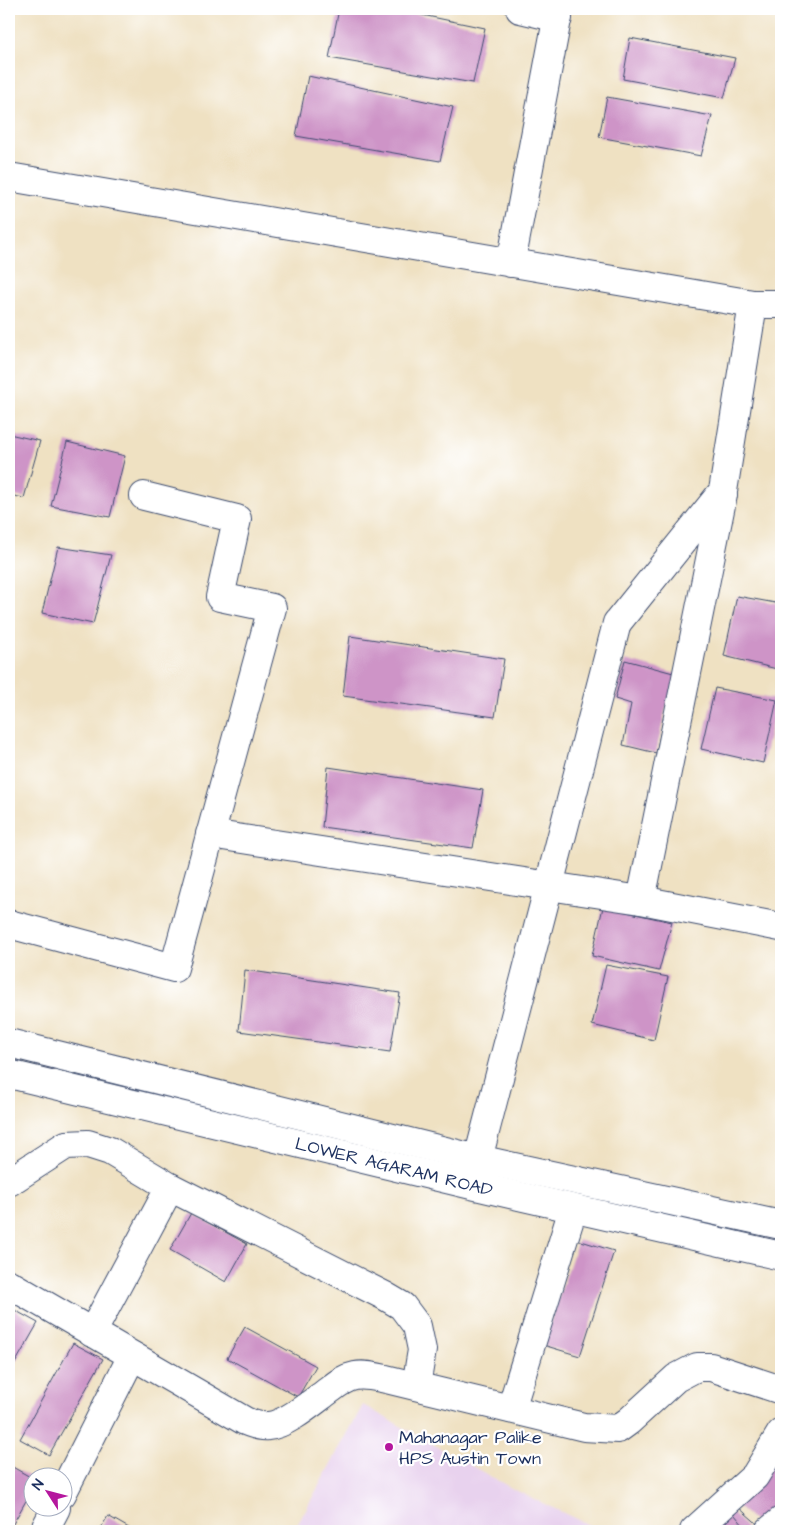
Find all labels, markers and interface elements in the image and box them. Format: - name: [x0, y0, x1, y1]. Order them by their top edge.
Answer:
- street label: LOWER AGARAM ROAD: [293, 1131, 495, 1203]
- place label: Mahanagar Palike HPS Austin Town: [399, 1425, 542, 1471]
- marker: Mahanagar Palike HPS Austin Town: [383, 1441, 395, 1453]
- north arrow: [22, 1468, 72, 1518]
- text: N: [28, 1475, 49, 1494]

